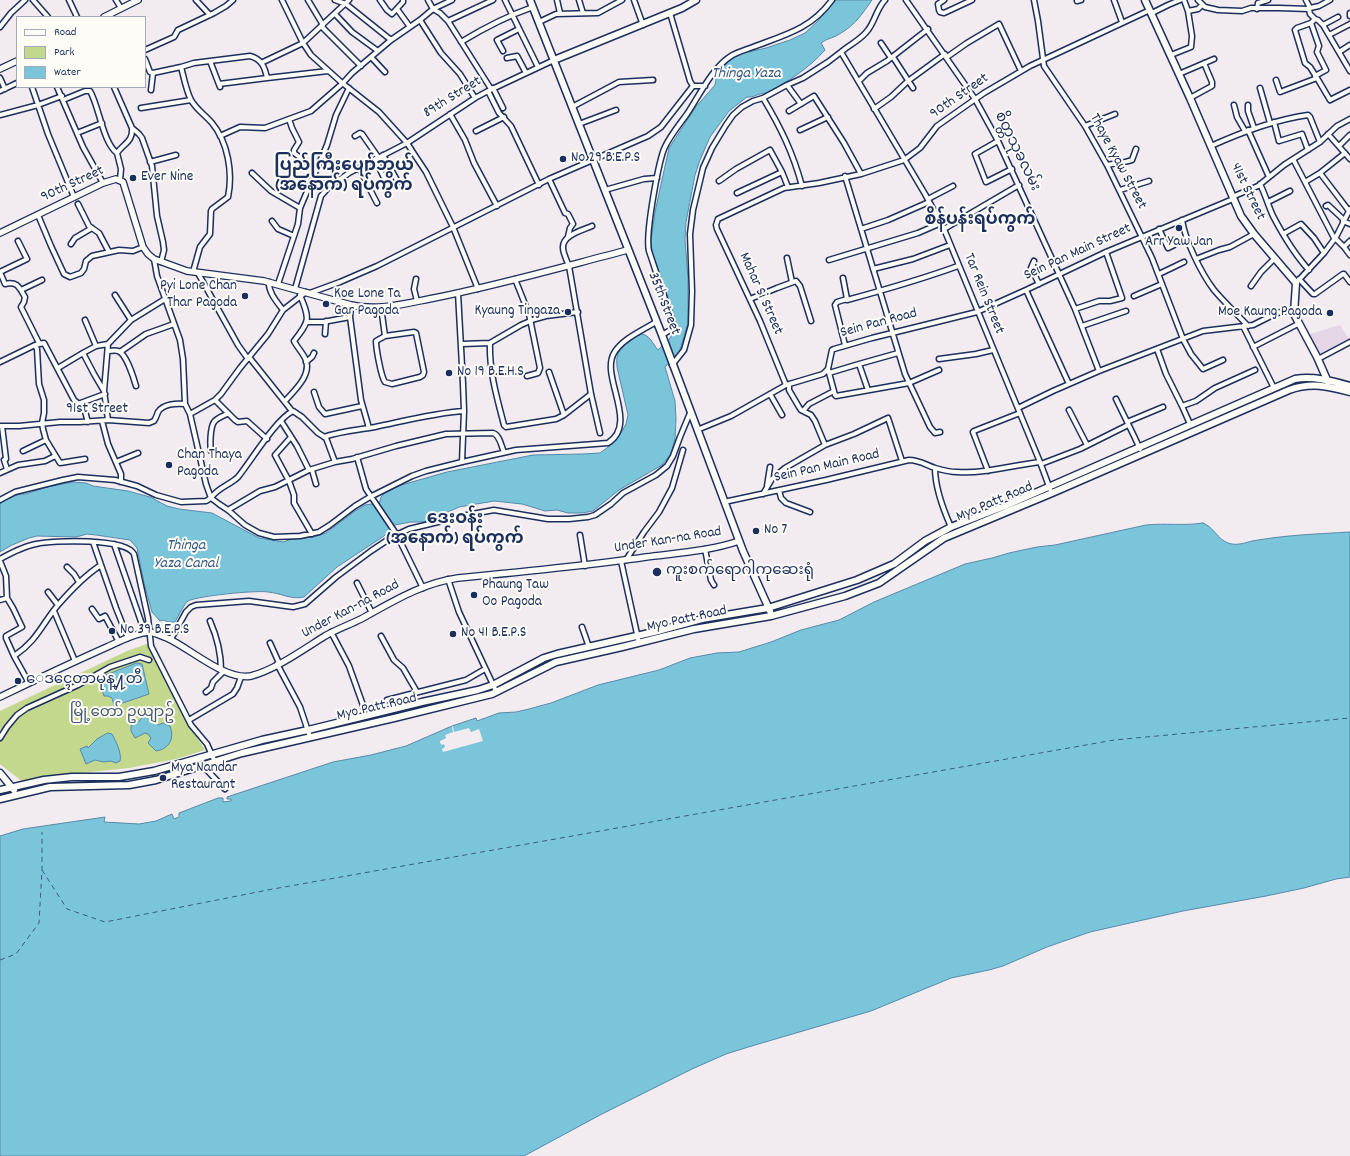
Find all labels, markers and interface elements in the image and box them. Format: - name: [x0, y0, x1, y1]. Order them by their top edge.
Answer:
- legend: [16, 16, 146, 88]
- text: Road: [54, 24, 76, 41]
- text: Park: [54, 44, 74, 61]
- text: Water: [54, 64, 81, 81]
- water label: Thinga Yaza: [711, 65, 781, 85]
- street label: 90th Street: [927, 70, 993, 124]
- street label: 89th Street: [421, 73, 485, 123]
- street label: စိတ္တသုခလမ်း: [989, 109, 1043, 195]
- street label: Thaye Kyaw Street: [1084, 111, 1150, 213]
- place label: No 29 B.E.P.S: [571, 150, 640, 168]
- marker: No 29 B.E.P.S: [558, 154, 568, 164]
- district label: ပြည်ကြီးပျော်ဘွယ် (အနောက်) ရပ်ကွက်: [274, 158, 414, 198]
- street label: 41st Street: [1225, 161, 1269, 223]
- street label: 90th Street: [39, 163, 107, 207]
- place label: Ever Nine: [141, 169, 193, 187]
- marker: Ever Nine: [128, 173, 138, 183]
- district label: စိန်ပန်းရပ်ကွက်: [925, 212, 1035, 232]
- street label: Sein Pan Main Street: [1022, 220, 1134, 286]
- marker: Arr Yaw Jan: [1174, 223, 1184, 233]
- place label: Arr Yaw Jan: [1145, 234, 1213, 252]
- street label: Mahar Si Street: [734, 250, 786, 338]
- street label: Tar Rein Street: [959, 251, 1007, 337]
- street label: 35th Street: [643, 270, 683, 338]
- place label: Pyi Lone Chan Thar Pagoda: [160, 278, 237, 313]
- place label: Koe Lone Ta Gar Pagoda: [334, 286, 400, 321]
- marker: Pyi Lone Chan Thar Pagoda: [240, 291, 250, 301]
- marker: Koe Lone Ta Gar Pagoda: [321, 299, 331, 309]
- place label: Kyaung Tingaza: [475, 303, 560, 321]
- place label: Moe Kaung Pagoda: [1218, 304, 1322, 322]
- street label: Sein Pan Road: [839, 305, 919, 343]
- marker: Kyaung Tingaza: [563, 307, 573, 317]
- marker: Moe Kaung Pagoda: [1325, 308, 1335, 318]
- place label: No 19 B.E.H.S: [457, 364, 524, 382]
- marker: No 19 B.E.H.S: [444, 368, 454, 378]
- street label: 91st Street: [66, 401, 128, 419]
- street label: Sein Pan Main Road: [773, 446, 881, 488]
- place label: Chan Thaya Pagoda: [177, 447, 242, 482]
- marker: Chan Thaya Pagoda: [164, 460, 174, 470]
- street label: Myo Patt Road: [954, 479, 1036, 527]
- district label: ဒေးဝန်း (အနောက်) ရပ်ကွက်: [386, 511, 524, 551]
- place label: No 7: [764, 522, 787, 540]
- street label: Under Kan-na Road: [613, 524, 723, 558]
- marker: No 7: [751, 526, 761, 536]
- water label: Thinga Yaza Canal: [154, 537, 218, 575]
- place label: ကူးစက်ရောဂါကုဆေးရုံ: [666, 563, 814, 581]
- marker: ကူးစက်ရောဂါကုဆေးရုံ: [651, 566, 663, 578]
- street label: Under Kan-na Road: [299, 577, 403, 643]
- place label: Phaung Taw Oo Pagoda: [482, 577, 549, 612]
- marker: Phaung Taw Oo Pagoda: [469, 590, 479, 600]
- street label: Myo Patt Road: [645, 603, 729, 637]
- place label: No 39 B.E.P.S: [120, 622, 189, 640]
- place label: No 41 B.E.P.S: [461, 625, 526, 643]
- marker: No 39 B.E.P.S: [107, 626, 117, 636]
- marker: No 41 B.E.P.S: [448, 629, 458, 639]
- place label: ေဒၚေတာမုန္႔တီ: [26, 672, 143, 690]
- marker: ေဒၚေတာမုန္႔တီ: [13, 676, 23, 686]
- street label: Myo Patt Road: [335, 690, 419, 726]
- park label: မြို့တော် ဥယျာဥ်: [70, 705, 174, 723]
- place label: Mya Nandar Restaurant: [171, 760, 237, 795]
- marker: Mya Nandar Restaurant: [158, 773, 168, 783]

